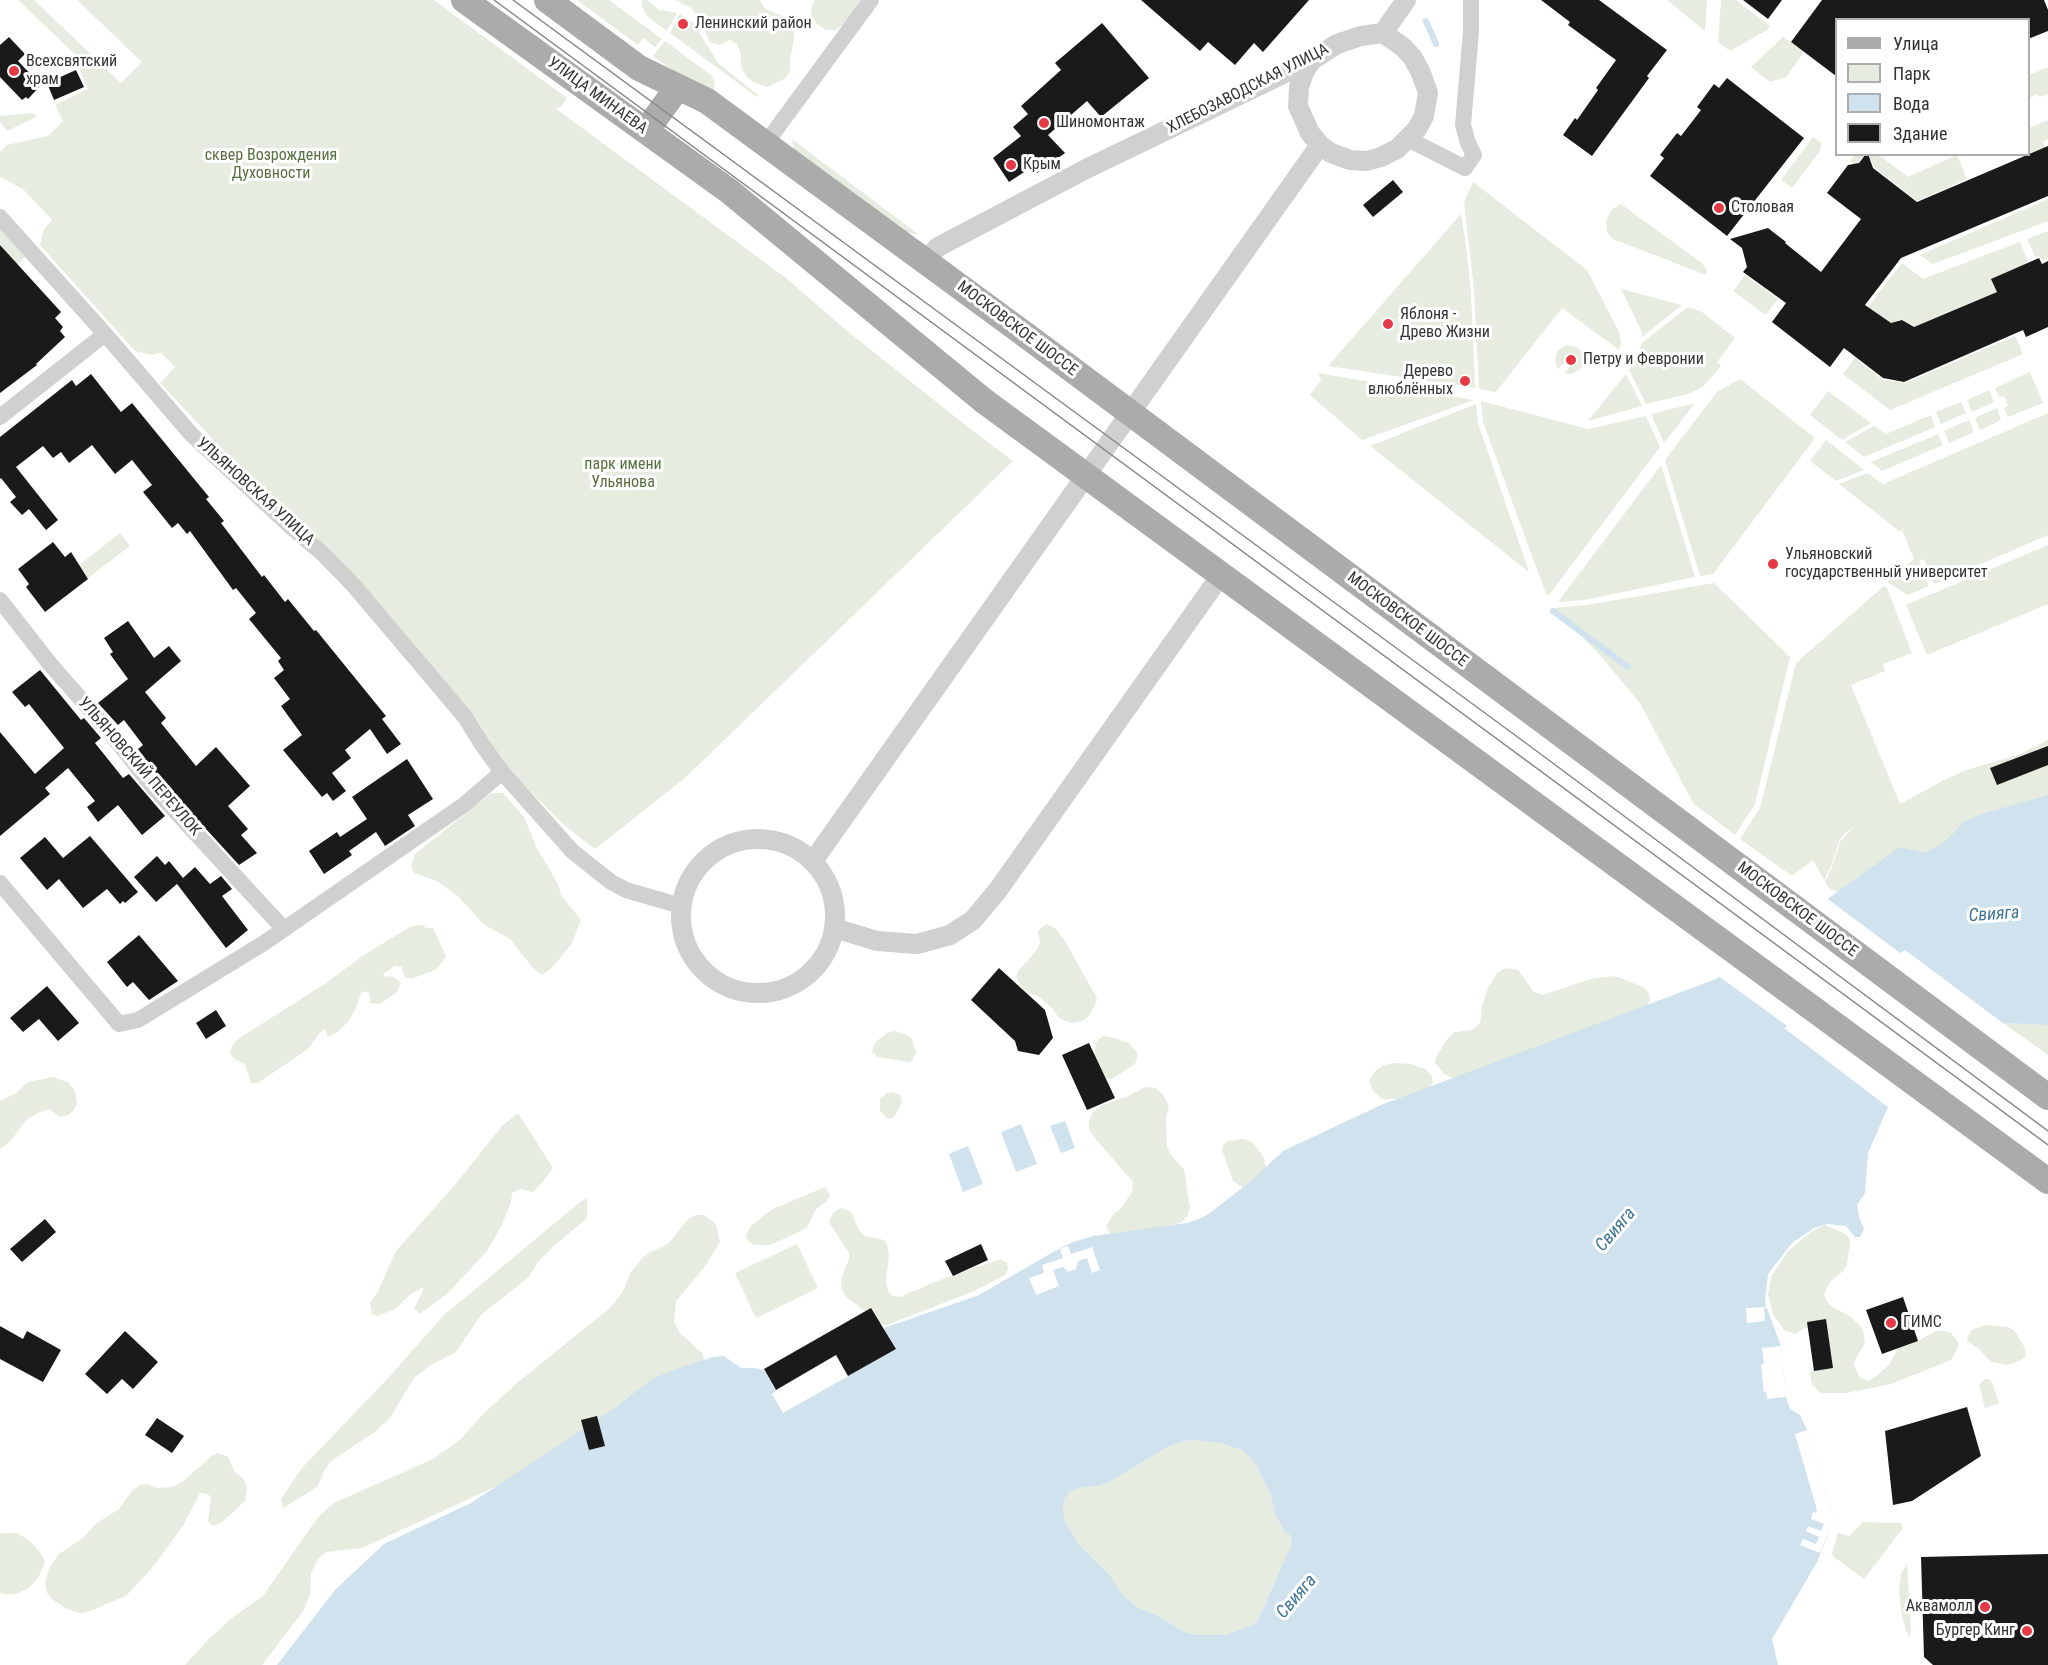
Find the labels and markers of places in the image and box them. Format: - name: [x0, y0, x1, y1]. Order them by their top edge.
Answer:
- place label: Ленинский район: [695, 14, 812, 34]
- marker: Ленинский район: [676, 17, 690, 31]
- place label: Всехсвятский храм: [26, 52, 117, 90]
- marker: Всехсвятский храм: [7, 64, 21, 78]
- place label: Шиномонтаж: [1056, 113, 1145, 133]
- marker: Шиномонтаж: [1037, 116, 1051, 130]
- place label: Крым: [1023, 155, 1061, 175]
- marker: Крым: [1004, 158, 1018, 172]
- place label: Столовая: [1731, 198, 1794, 218]
- marker: Столовая: [1712, 201, 1726, 215]
- place label: Яблоня - Древо Жизни: [1400, 305, 1490, 343]
- marker: Яблоня - Древо Жизни: [1381, 317, 1395, 331]
- place label: Петру и Февронии: [1583, 350, 1704, 370]
- marker: Петру и Февронии: [1564, 353, 1578, 367]
- place label: Дерево влюблённых: [1368, 362, 1453, 400]
- marker: Дерево влюблённых: [1458, 374, 1472, 388]
- place label: Ульяновский государственный университет: [1785, 545, 1988, 583]
- marker: Ульяновский государственный университет: [1766, 557, 1780, 571]
- place label: ГИМС: [1903, 1313, 1942, 1333]
- marker: ГИМС: [1884, 1316, 1898, 1330]
- place label: Аквамолл: [1906, 1597, 1973, 1617]
- marker: Аквамолл: [1978, 1600, 1992, 1614]
- place label: Бургер Кинг: [1936, 1621, 2015, 1641]
- marker: Бургер Кинг: [2020, 1624, 2034, 1638]

